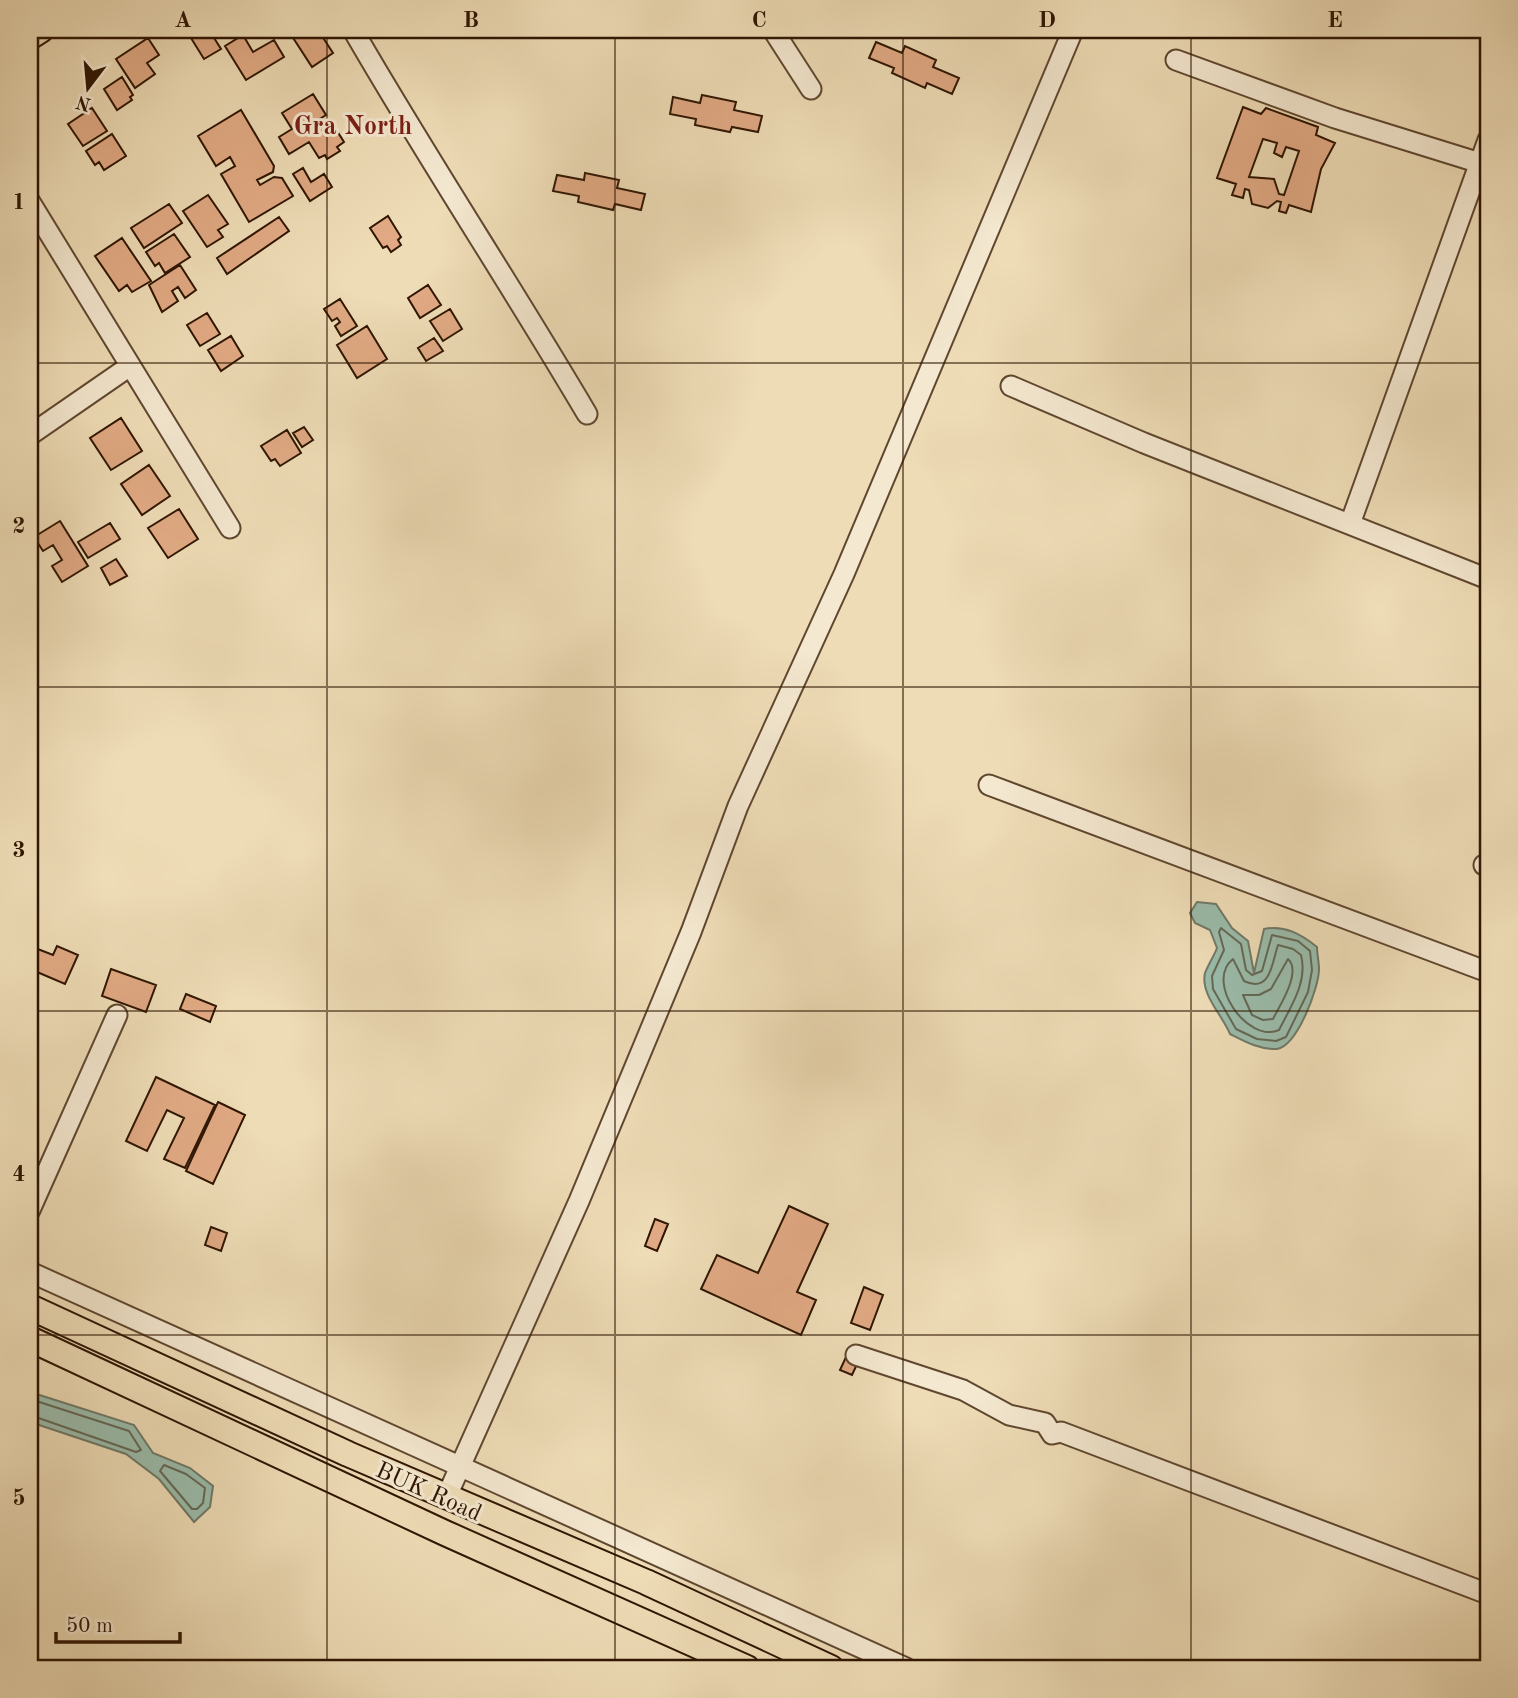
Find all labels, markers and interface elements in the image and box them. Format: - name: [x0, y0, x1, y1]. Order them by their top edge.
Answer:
- text: A: [174, 9, 192, 32]
- text: B: [463, 9, 479, 32]
- text: C: [751, 9, 767, 32]
- text: D: [1038, 9, 1056, 32]
- text: E: [1327, 9, 1343, 32]
- north arrow: [52, 52, 122, 122]
- text: N: [74, 91, 94, 113]
- district label: Gra North: [294, 114, 412, 140]
- text: 1: [12, 191, 26, 214]
- text: 2: [12, 515, 26, 538]
- text: 3: [12, 839, 26, 862]
- text: 4: [12, 1163, 26, 1186]
- street label: BUK Road: [372, 1459, 485, 1527]
- text: 5: [12, 1487, 26, 1510]
- scale bar: [56, 1600, 180, 1644]
- text: 50 m: [66, 1616, 113, 1637]

